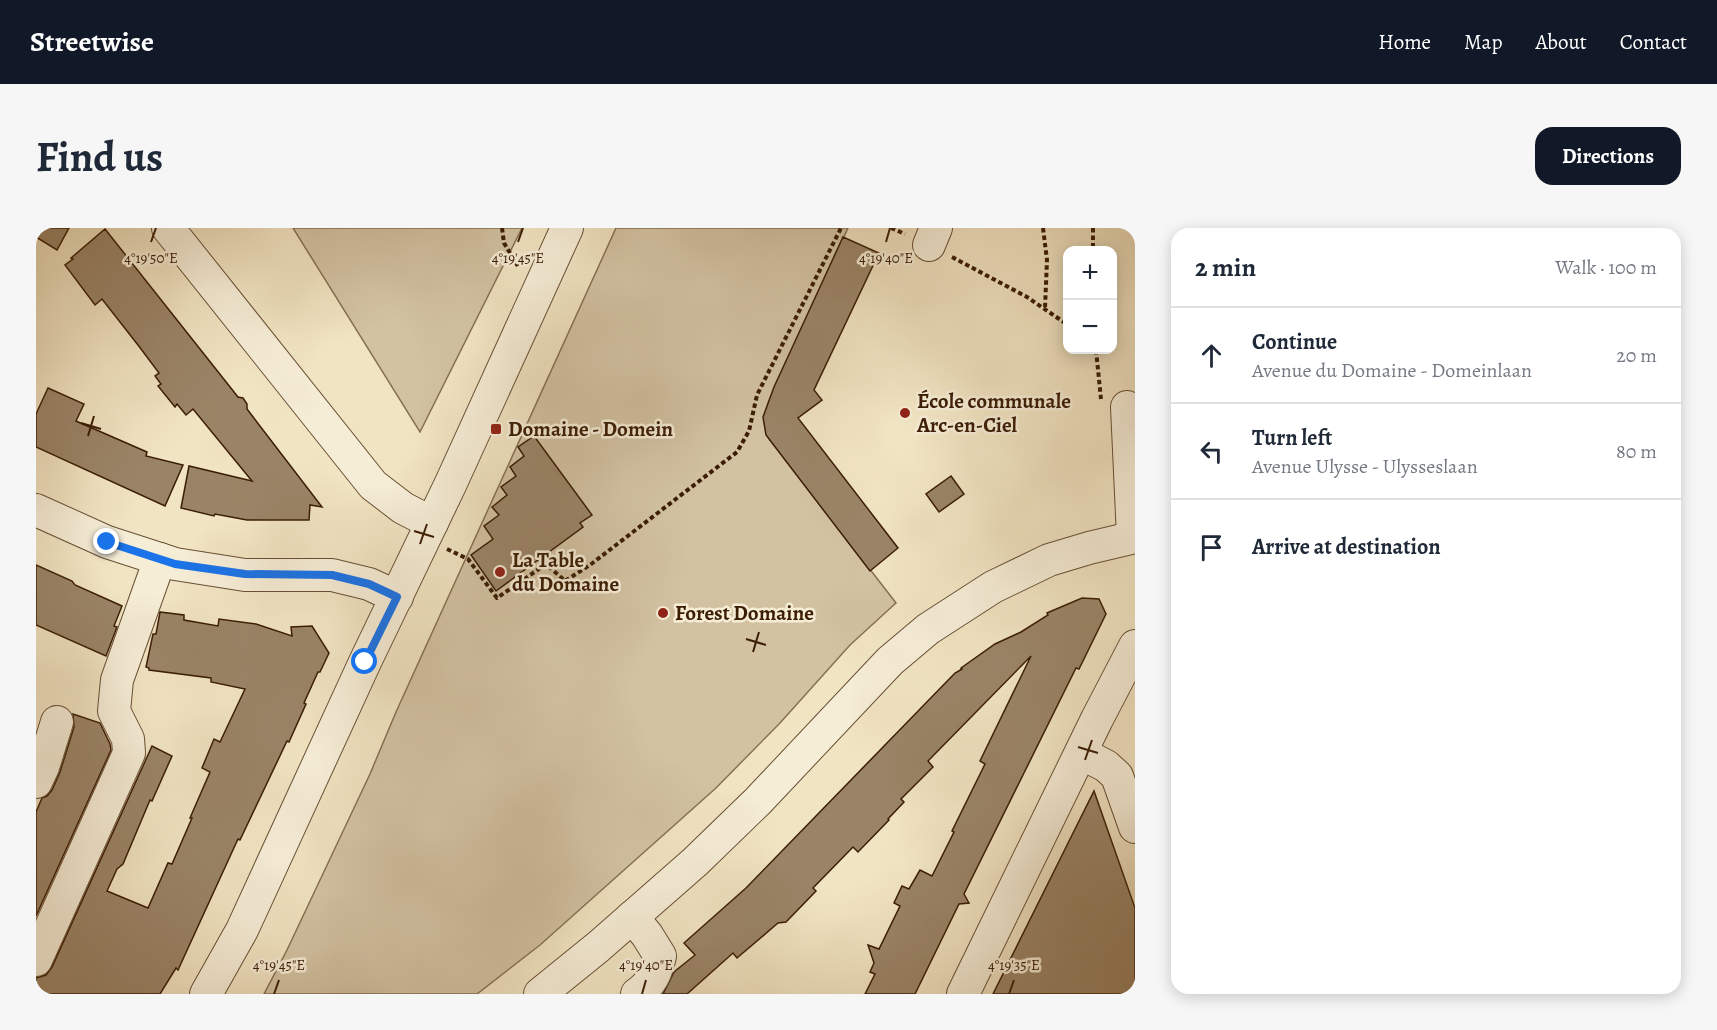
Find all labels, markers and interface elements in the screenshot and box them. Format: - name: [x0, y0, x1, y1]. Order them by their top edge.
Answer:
- text: Streetwise: [30, 23, 154, 61]
- text: Home: [1378, 28, 1431, 56]
- text: Map: [1464, 28, 1502, 56]
- text: About: [1535, 28, 1587, 56]
- text: Contact: [1620, 28, 1687, 56]
- button: Directions: [1535, 127, 1681, 185]
- text: Find us: [36, 128, 163, 185]
- map controls: [1063, 246, 1117, 354]
- button: +: [1063, 246, 1117, 300]
- text: 4°19'50"E: [124, 248, 178, 268]
- text: 4°19'45"E: [492, 248, 544, 268]
- text: 4°19'40"E: [859, 248, 913, 268]
- text: 2 min: [1195, 250, 1256, 285]
- text: Walk · 100 m: [1555, 254, 1657, 281]
- button: −: [1063, 300, 1117, 354]
- text: Continue: [1252, 327, 1337, 357]
- icon: ahead: [1195, 339, 1228, 372]
- text: 20 m: [1616, 342, 1657, 369]
- text: Avenue du Domaine - Domeinlaan: [1252, 357, 1532, 384]
- place label: École communale Arc-en-Ciel: [916, 387, 1071, 439]
- marker: École communale Arc-en-Ciel: [898, 406, 912, 420]
- place label: Domaine - Domein: [508, 415, 673, 443]
- marker: Domaine - Domein: [489, 422, 503, 436]
- text: Turn left: [1252, 423, 1332, 453]
- icon: left: [1195, 435, 1228, 468]
- text: 80 m: [1616, 438, 1657, 465]
- text: Avenue Ulysse - Ulysseslaan: [1252, 453, 1478, 480]
- route end: [93, 528, 119, 554]
- icon: arrive: [1195, 531, 1228, 564]
- text: Arrive at destination: [1252, 532, 1441, 562]
- place label: La Table du Domaine: [512, 546, 619, 598]
- marker: La Table du Domaine: [493, 565, 507, 579]
- place label: Forest Domaine: [675, 599, 814, 627]
- marker: Forest Domaine: [656, 606, 670, 620]
- route start: [351, 648, 377, 674]
- text: 4°19'45"E: [253, 955, 305, 975]
- text: 4°19'40"E: [619, 955, 673, 975]
- text: 4°19'35"E: [988, 955, 1040, 975]

